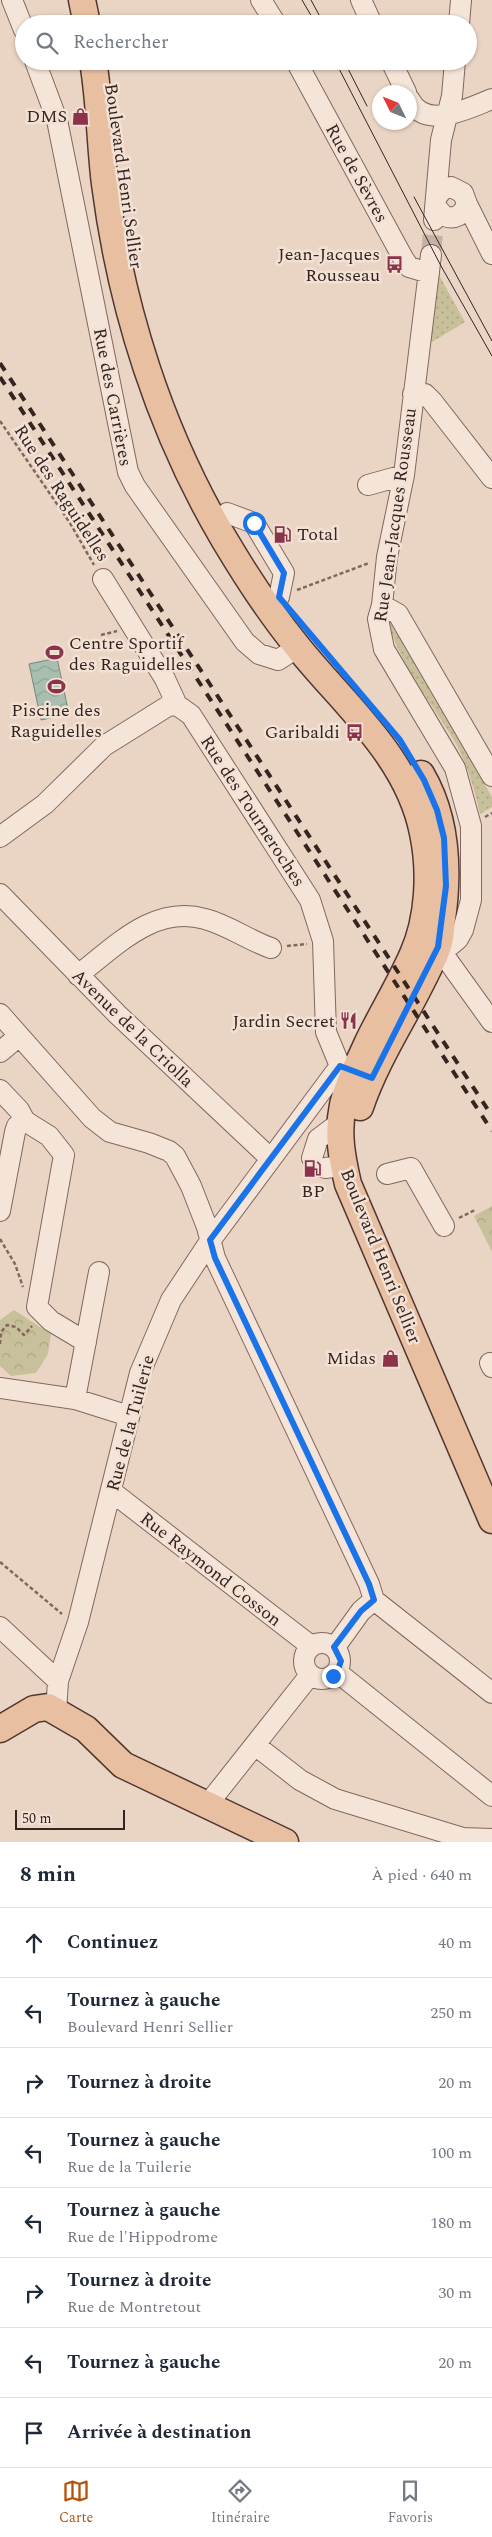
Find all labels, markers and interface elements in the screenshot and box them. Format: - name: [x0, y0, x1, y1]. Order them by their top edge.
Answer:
- search box: [15, 15, 477, 70]
- text: Rechercher: [73, 28, 169, 57]
- icon: search: [33, 29, 61, 57]
- street label: Boulevard Henri Sellier: [97, 82, 150, 270]
- north arrow: [372, 85, 417, 130]
- place label: DMS: [26, 103, 67, 130]
- shop icon: DMS: [71, 106, 91, 126]
- street label: Rue de Sèvres: [318, 119, 395, 228]
- place label: Jean-Jacques Rousseau: [278, 241, 380, 289]
- bus stop icon: Jean-Jacques Rousseau: [384, 254, 404, 274]
- street label: Rue des Carrières: [86, 326, 139, 469]
- street label: Rue Jean-Jacques Rousseau: [367, 406, 424, 624]
- street label: Rue des Raguidelles: [7, 419, 116, 567]
- route start: [243, 512, 266, 535]
- place label: Total: [297, 521, 338, 548]
- fuel station icon: Total: [273, 524, 293, 544]
- place label: Centre Sportif des Raguidelles: [69, 630, 192, 678]
- sports icon: Centre Sportif des Raguidelles: [45, 643, 65, 663]
- sports icon: Piscine des Raguidelles: [46, 677, 66, 697]
- place label: Piscine des Raguidelles: [10, 697, 102, 745]
- place label: Garibaldi: [265, 719, 340, 746]
- bus stop icon: Garibaldi: [344, 722, 364, 742]
- street label: Rue des Tourneroches: [193, 730, 312, 893]
- street label: Avenue de la Criolla: [65, 963, 200, 1094]
- place label: Jardin Secret: [232, 1008, 335, 1035]
- restaurant icon: Jardin Secret: [339, 1011, 359, 1031]
- fuel station icon: BP: [303, 1158, 323, 1178]
- street label: Boulevard Henri Sellier: [333, 1165, 428, 1348]
- place label: BP: [301, 1178, 325, 1205]
- place label: Midas: [326, 1345, 376, 1372]
- shop icon: Midas: [380, 1348, 400, 1368]
- street label: Rue de la Tuilerie: [99, 1352, 162, 1494]
- street label: Rue Raymond Cosson: [134, 1505, 287, 1633]
- route end: [322, 1665, 345, 1688]
- scale bar: [15, 1807, 125, 1830]
- text: 50 m: [22, 1808, 52, 1829]
- text: 8 min: [20, 1859, 76, 1891]
- text: À pied · 640 m: [371, 1863, 472, 1887]
- text: Continuez: [67, 1928, 158, 1957]
- icon: ahead: [20, 1929, 48, 1957]
- text: 40 m: [438, 1931, 472, 1955]
- text: Tournez à gauche: [67, 1986, 220, 2015]
- icon: left: [20, 1999, 48, 2027]
- text: 250 m: [430, 2001, 472, 2025]
- text: Boulevard Henri Sellier: [67, 2015, 233, 2039]
- text: Tournez à droite: [67, 2068, 211, 2097]
- icon: right: [20, 2069, 48, 2097]
- text: 20 m: [438, 2071, 472, 2095]
- text: Tournez à gauche: [67, 2126, 220, 2155]
- icon: left: [20, 2139, 48, 2167]
- text: 100 m: [430, 2141, 472, 2165]
- text: Rue de la Tuilerie: [67, 2155, 192, 2179]
- text: Tournez à gauche: [67, 2196, 220, 2225]
- icon: left: [20, 2209, 48, 2237]
- text: 180 m: [430, 2211, 472, 2235]
- text: Rue de l'Hippodrome: [67, 2225, 218, 2249]
- text: Tournez à droite: [67, 2266, 211, 2295]
- icon: right: [20, 2279, 48, 2307]
- text: 30 m: [438, 2281, 472, 2305]
- text: Rue de Montretout: [67, 2295, 201, 2319]
- text: Tournez à gauche: [67, 2348, 220, 2377]
- icon: left: [20, 2349, 48, 2377]
- text: 20 m: [438, 2351, 472, 2375]
- text: Arrivée à destination: [67, 2418, 251, 2447]
- icon: arrive: [20, 2419, 48, 2447]
- tab: Carte: [59, 2477, 93, 2528]
- tab: Itinéraire: [211, 2477, 270, 2528]
- tab: Favoris: [388, 2477, 433, 2528]

